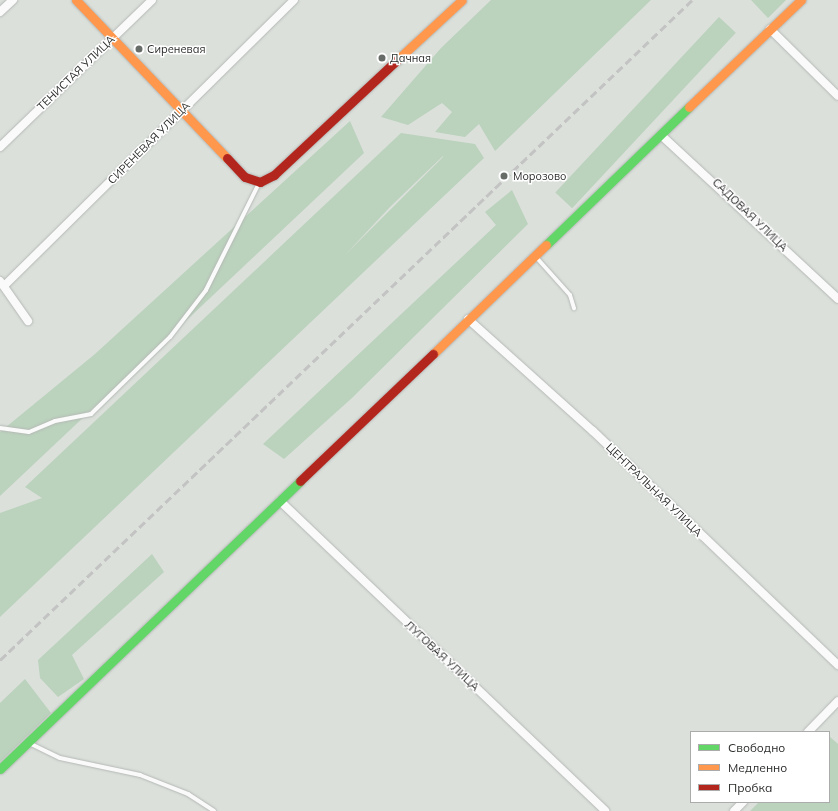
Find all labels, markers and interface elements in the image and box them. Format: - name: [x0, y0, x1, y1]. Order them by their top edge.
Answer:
- street label: ТЕНИСТАЯ УЛИЦА: [35, 33, 117, 113]
- place label: Сиреневая: [147, 42, 205, 56]
- marker: Сиреневая: [134, 44, 144, 54]
- place label: Дачная: [390, 51, 431, 65]
- marker: Дачная: [377, 53, 387, 63]
- street label: СИРЕНЕВАЯ УЛИЦА: [105, 99, 193, 187]
- place label: Морозово: [513, 169, 566, 183]
- marker: Морозово: [498, 170, 510, 182]
- street label: САДОВАЯ УЛИЦА: [710, 176, 790, 254]
- street label: ЦЕНТРАЛЬНАЯ УЛИЦА: [603, 441, 705, 539]
- street label: ЛУГОВАЯ УЛИЦА: [402, 618, 482, 694]
- legend: [690, 731, 830, 803]
- text: Свободно: [728, 740, 785, 755]
- text: Медленно: [728, 760, 787, 775]
- text: Пробка: [728, 780, 772, 795]

